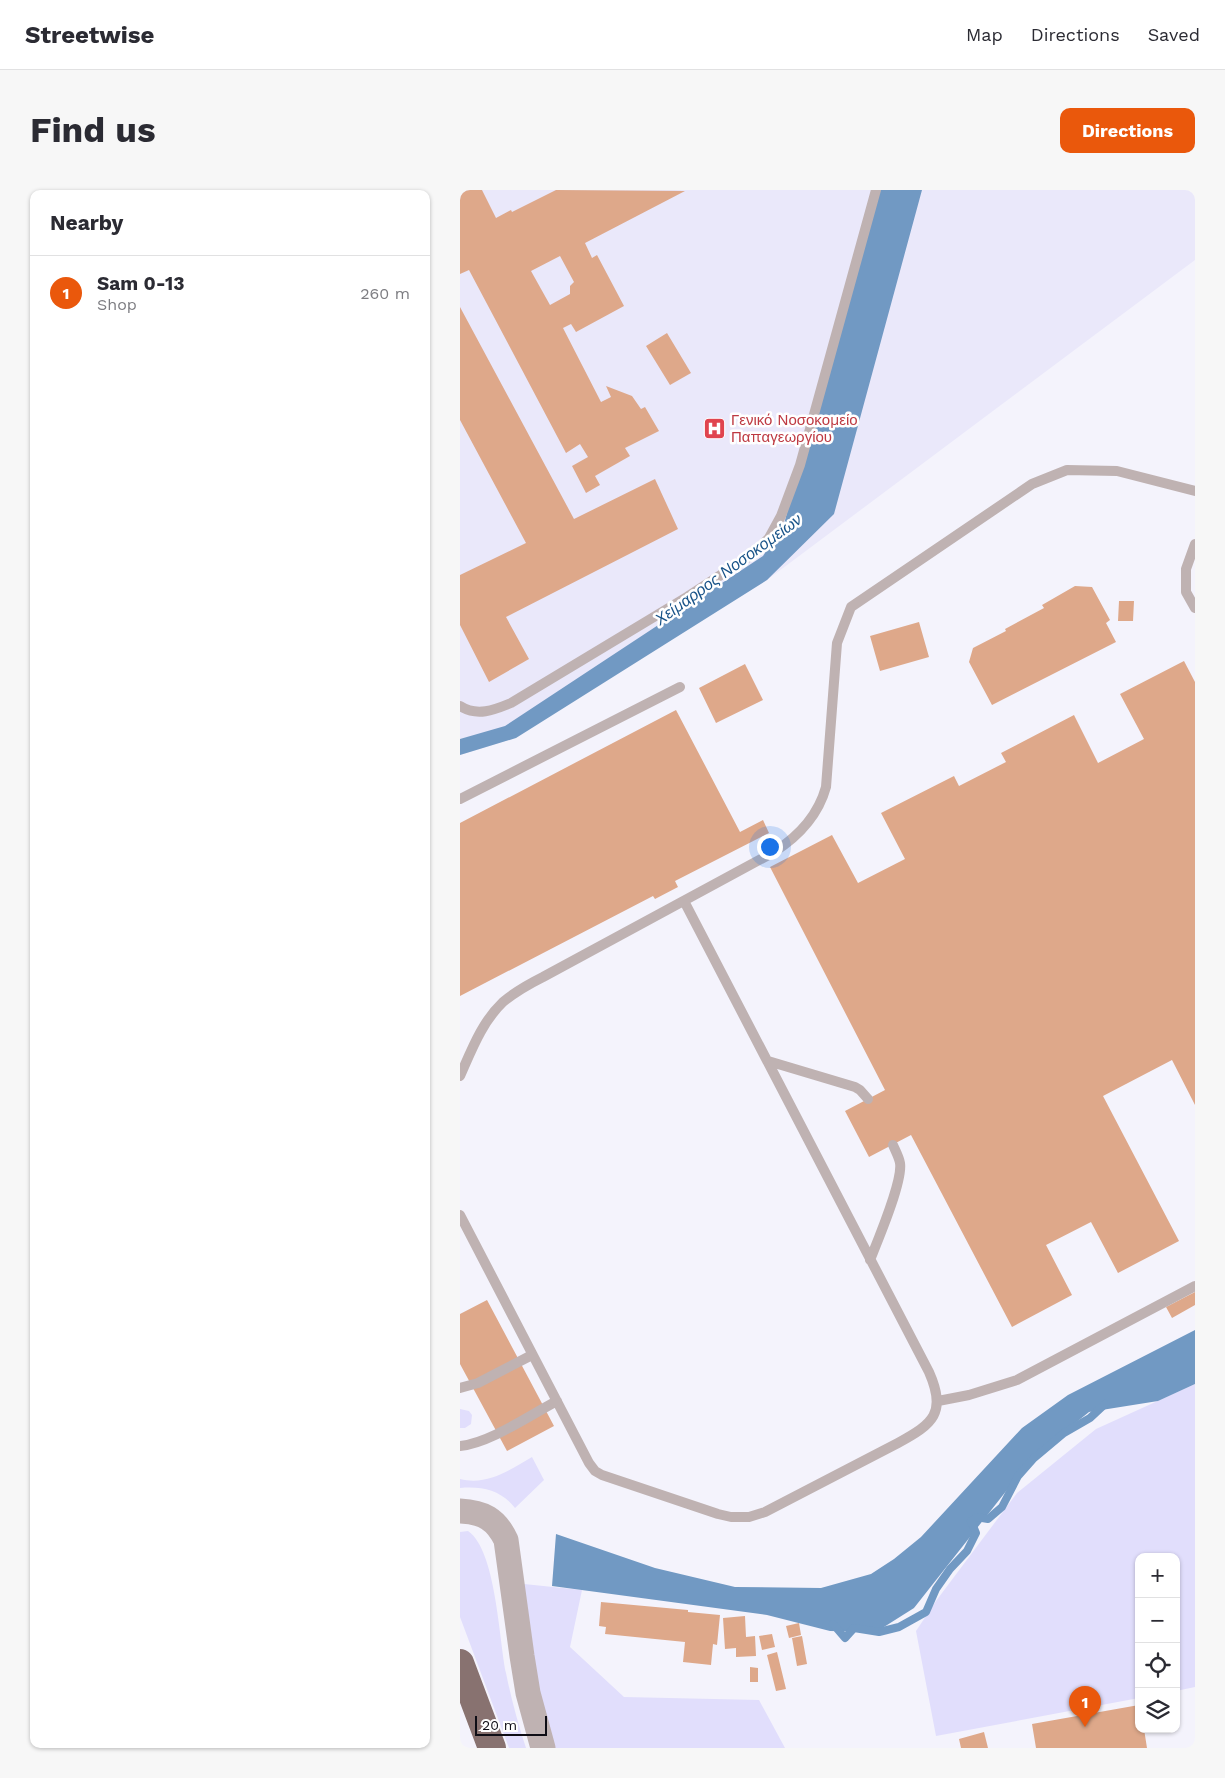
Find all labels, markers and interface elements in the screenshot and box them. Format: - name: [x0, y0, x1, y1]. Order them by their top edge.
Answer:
- text: Streetwise: [25, 21, 154, 49]
- text: Map: [966, 24, 1003, 45]
- text: Directions: [1031, 24, 1120, 45]
- text: Saved: [1148, 24, 1200, 45]
- button: Directions: [1060, 108, 1195, 153]
- text: Find us: [30, 109, 156, 151]
- text: Nearby: [50, 210, 123, 235]
- text: Sam 0-13: [97, 272, 184, 295]
- text: 1: [63, 284, 69, 303]
- text: 260 m: [360, 284, 410, 303]
- text: Shop: [97, 295, 137, 314]
- place label: Γενικό Νοσοκομείο Παπαγεωργίου: [731, 411, 858, 446]
- hospital icon: Γενικό Νοσοκομείο Παπαγεωργίου: [703, 417, 727, 441]
- water label: Χείμαρρος Νοσοκομείων: [650, 510, 805, 630]
- your location: [757, 834, 783, 860]
- map controls: [1135, 1553, 1180, 1733]
- button: +: [1135, 1553, 1180, 1598]
- button: −: [1135, 1598, 1180, 1643]
- button: locate: [1135, 1643, 1180, 1688]
- pin: 1: [1069, 1686, 1101, 1727]
- button: layers: [1135, 1688, 1180, 1733]
- scale bar: [475, 1713, 548, 1736]
- text: 20 m: [482, 1717, 517, 1733]

